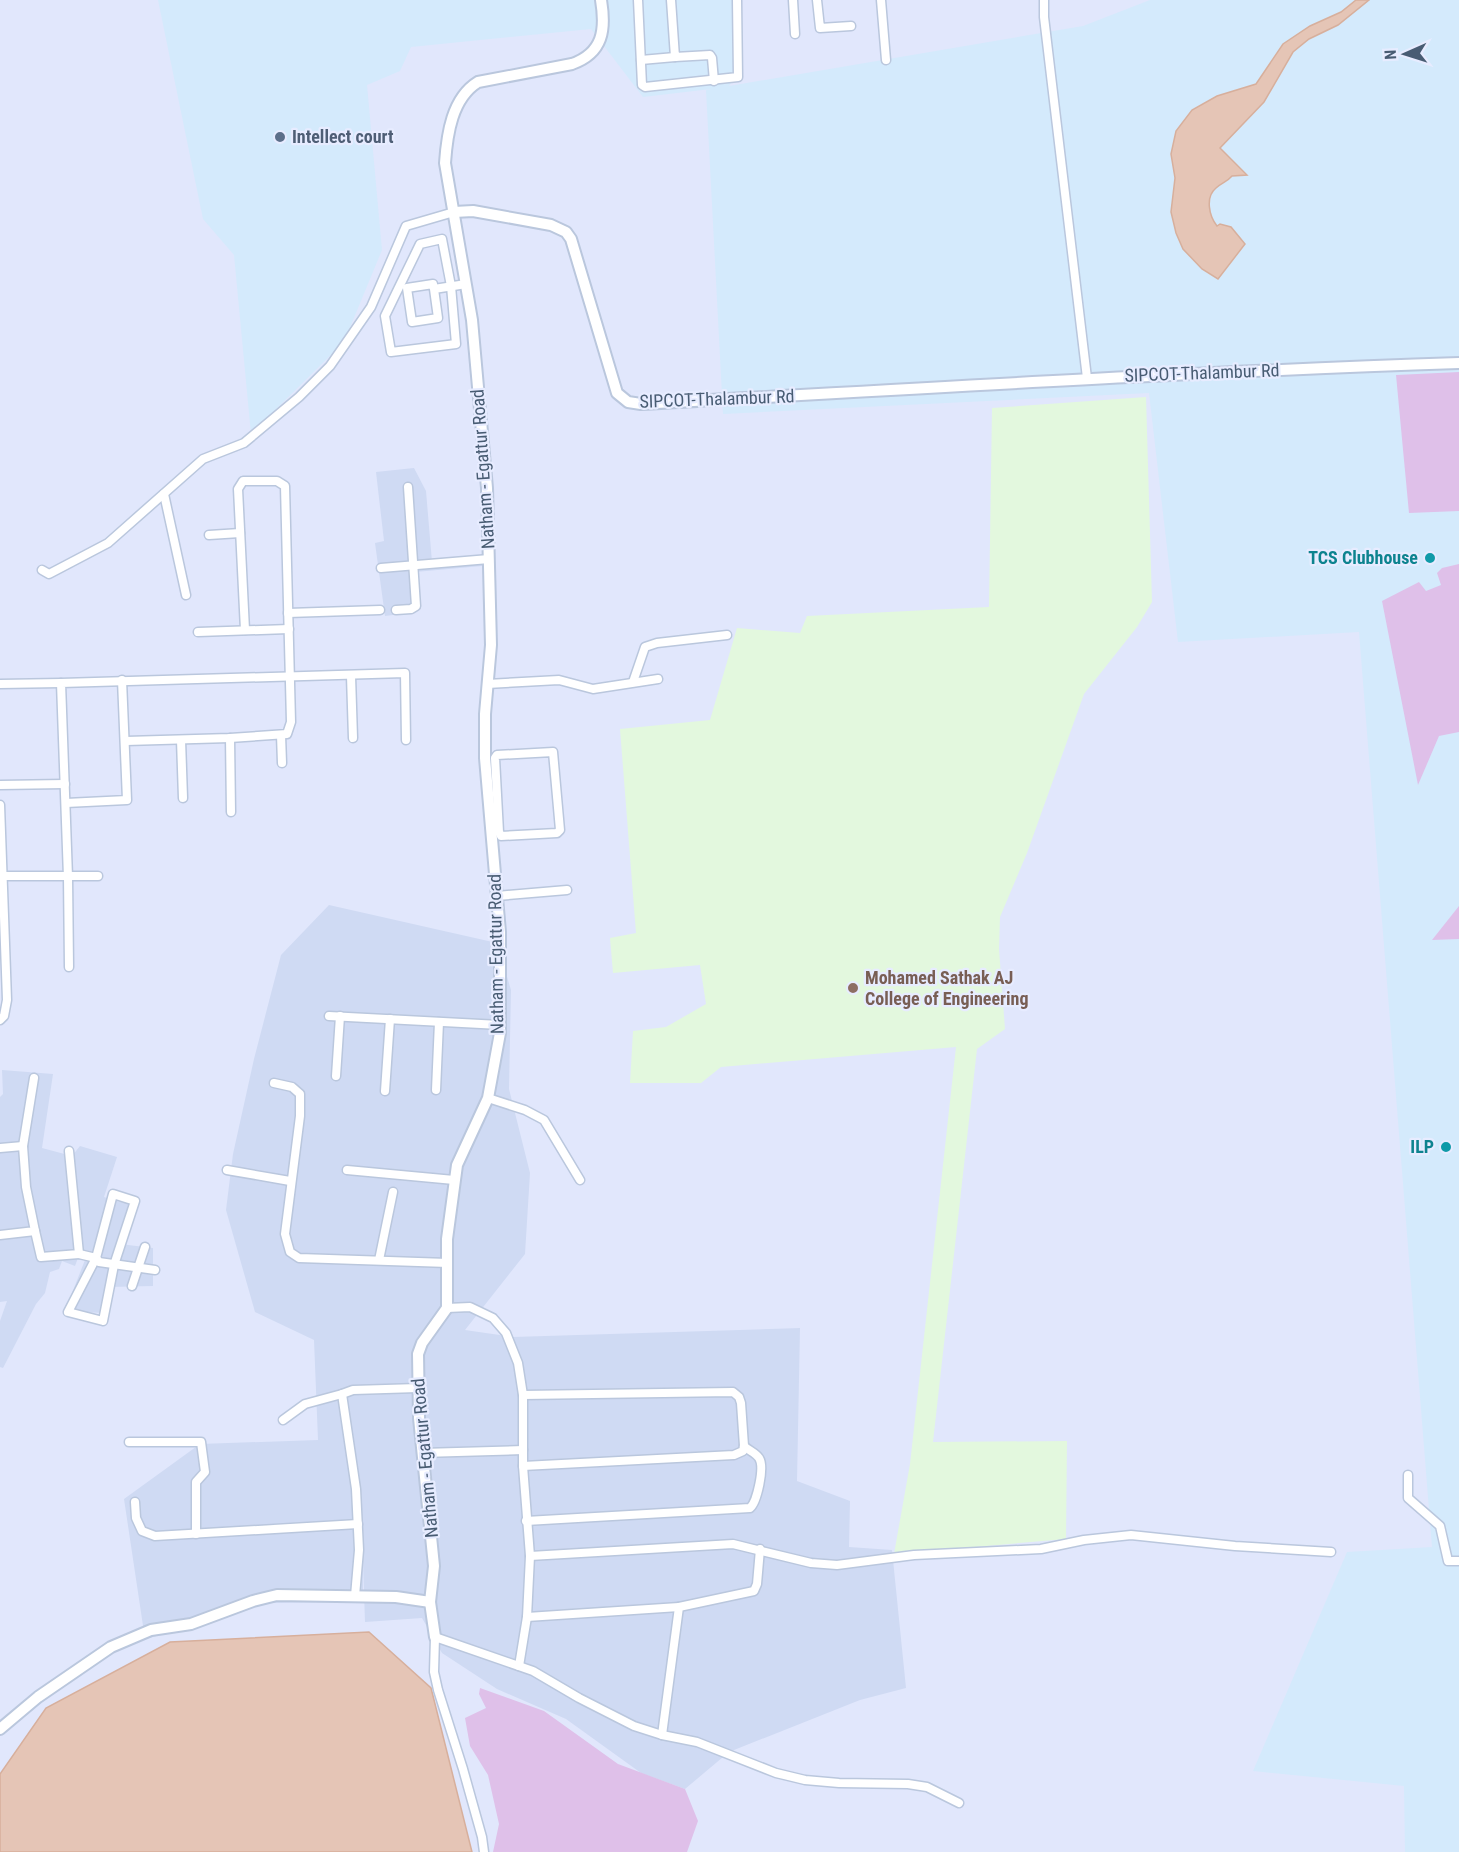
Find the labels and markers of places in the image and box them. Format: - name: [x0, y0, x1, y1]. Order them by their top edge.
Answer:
- place label: Intellect court: [292, 126, 394, 147]
- marker: Intellect court: [273, 130, 287, 144]
- place label: TCS Clubhouse: [1308, 547, 1418, 568]
- marker: TCS Clubhouse: [1423, 551, 1437, 565]
- place label: Mohamed Sathak AJ College of Engineering: [865, 967, 1029, 1009]
- marker: Mohamed Sathak AJ College of Engineering: [846, 981, 860, 995]
- place label: ILP: [1410, 1136, 1434, 1157]
- marker: ILP: [1439, 1140, 1453, 1154]

